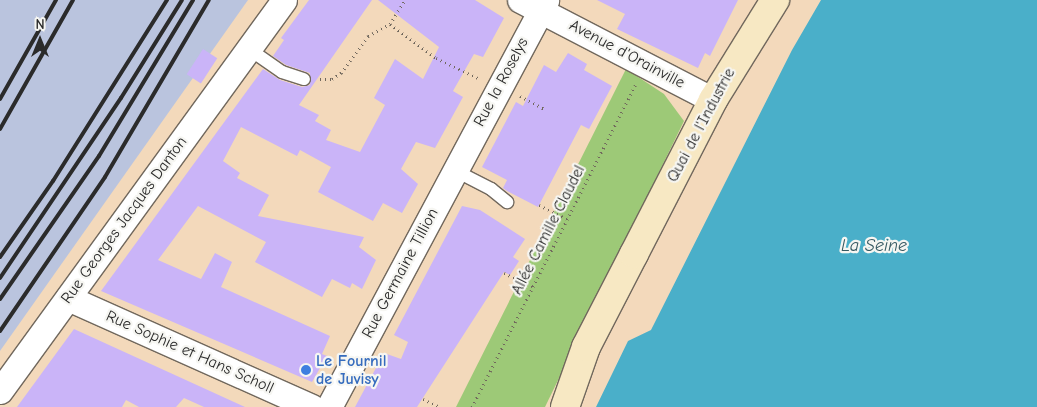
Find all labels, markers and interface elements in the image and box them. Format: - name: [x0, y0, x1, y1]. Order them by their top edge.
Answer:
- north arrow: [15, 15, 65, 65]
- street label: Avenue d'Orainville: [566, 15, 688, 93]
- text: N: [35, 16, 45, 33]
- street label: Rue la Roselys: [470, 34, 532, 130]
- street label: Quai de l'Industrie: [663, 65, 739, 185]
- street label: Rue Georges Jacques Danton: [57, 133, 191, 307]
- street label: Allée Camille Claudel: [507, 162, 589, 298]
- street label: Rue Germaine Tillion: [358, 205, 442, 341]
- water label: La Seine: [841, 235, 907, 257]
- street label: Rue Sophie et Hans Scholl: [103, 306, 277, 398]
- place label: Le Fournil de Juvisy: [316, 351, 386, 389]
- marker: Le Fournil de Juvisy: [300, 364, 312, 376]

